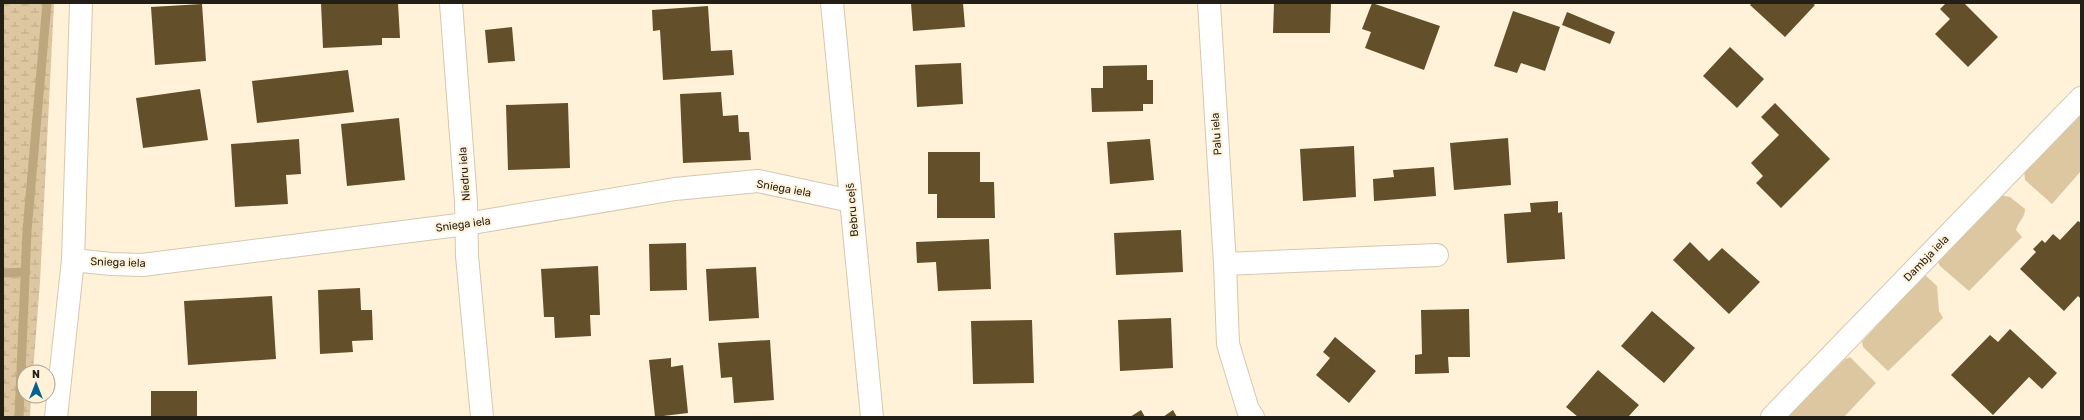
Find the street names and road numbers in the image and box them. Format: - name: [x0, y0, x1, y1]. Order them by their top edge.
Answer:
- street label: Palu iela: [1209, 112, 1224, 156]
- street label: Niedru iela: [456, 147, 473, 201]
- street label: Sniega iela: [756, 177, 812, 200]
- street label: Bebru ceļš: [844, 182, 861, 237]
- street label: Sniega iela: [435, 214, 491, 235]
- street label: Dambja iela: [1901, 233, 1952, 284]
- street label: Sniega iela: [90, 255, 146, 270]

